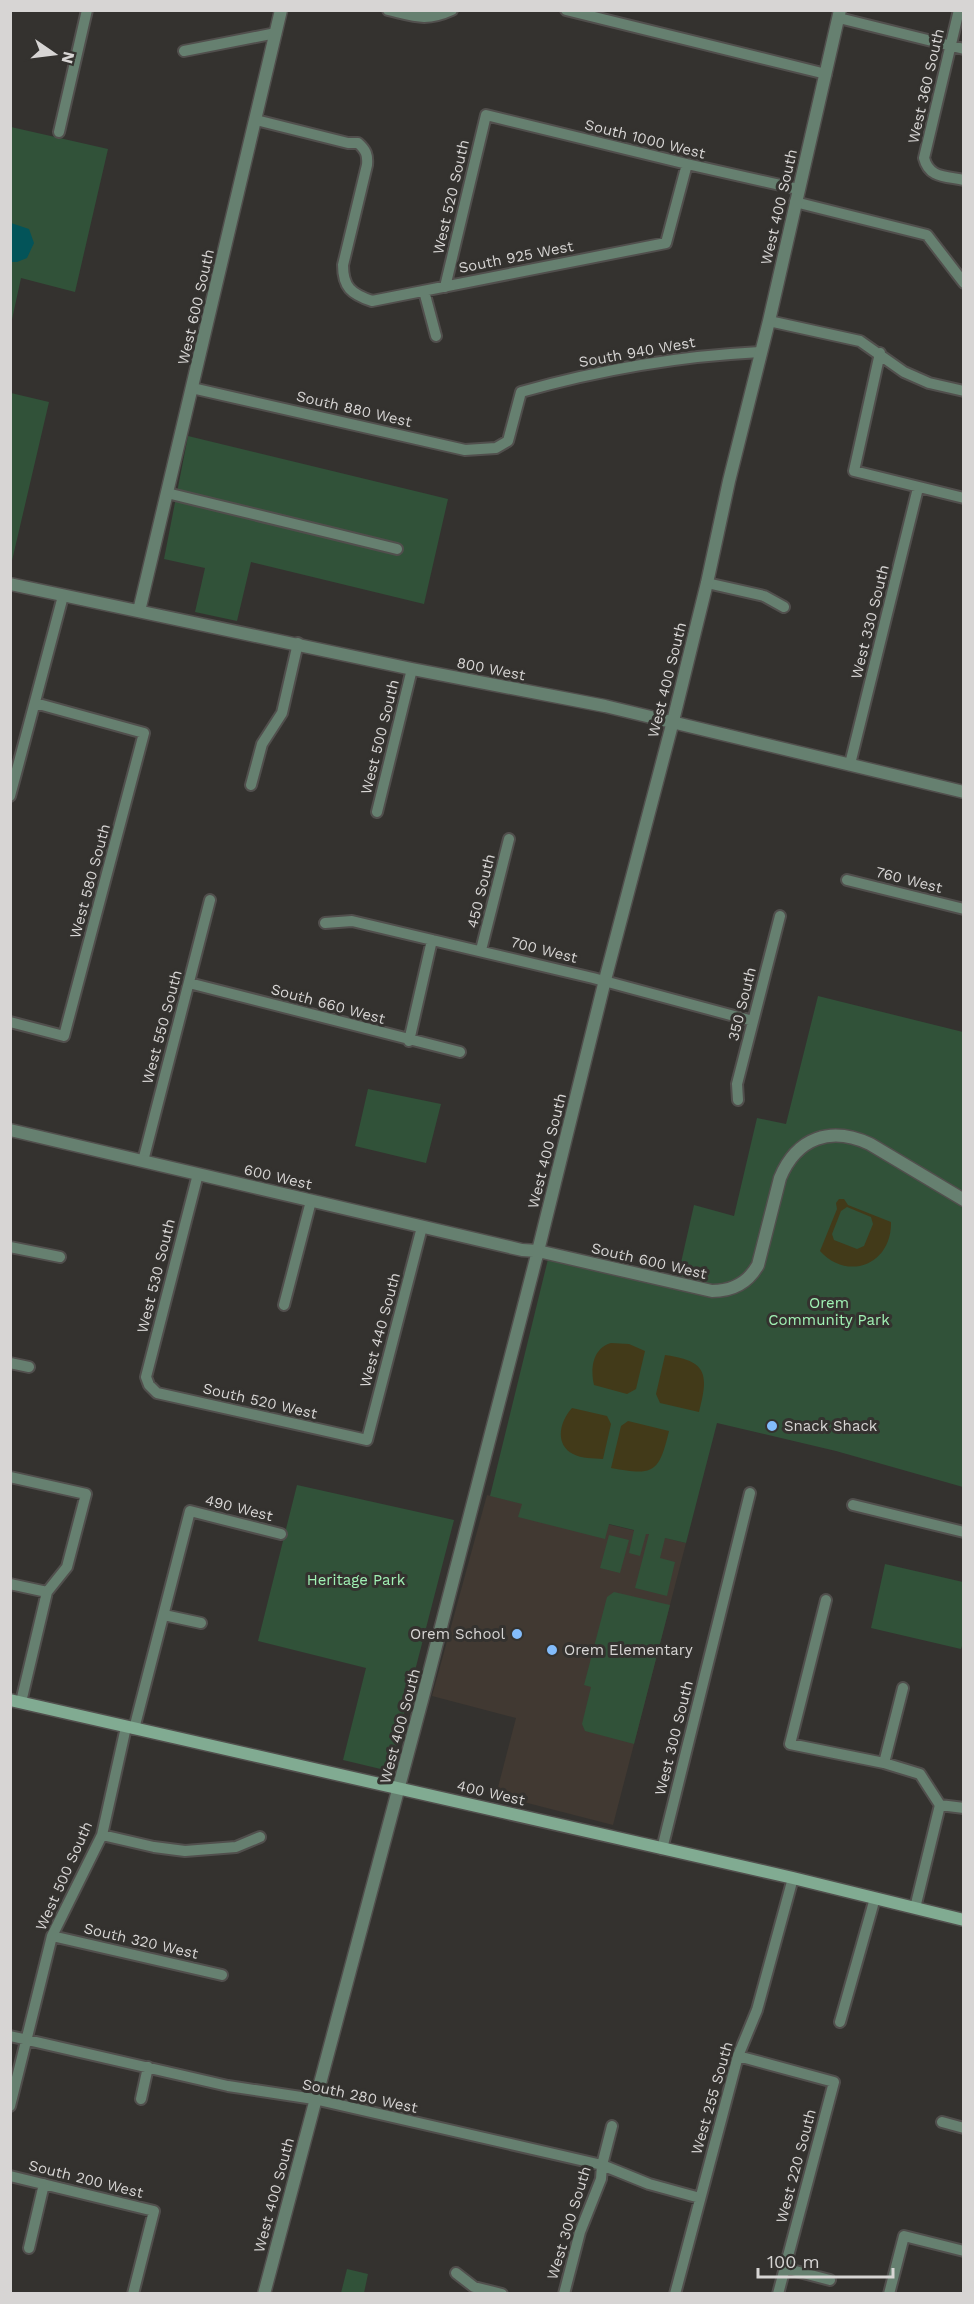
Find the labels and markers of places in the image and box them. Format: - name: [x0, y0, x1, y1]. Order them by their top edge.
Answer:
- place label: Snack Shack: [784, 1417, 878, 1435]
- marker: Snack Shack: [765, 1419, 779, 1433]
- place label: Orem School: [410, 1625, 505, 1643]
- marker: Orem School: [510, 1627, 524, 1641]
- place label: Orem Elementary: [564, 1641, 693, 1659]
- marker: Orem Elementary: [545, 1643, 559, 1657]

